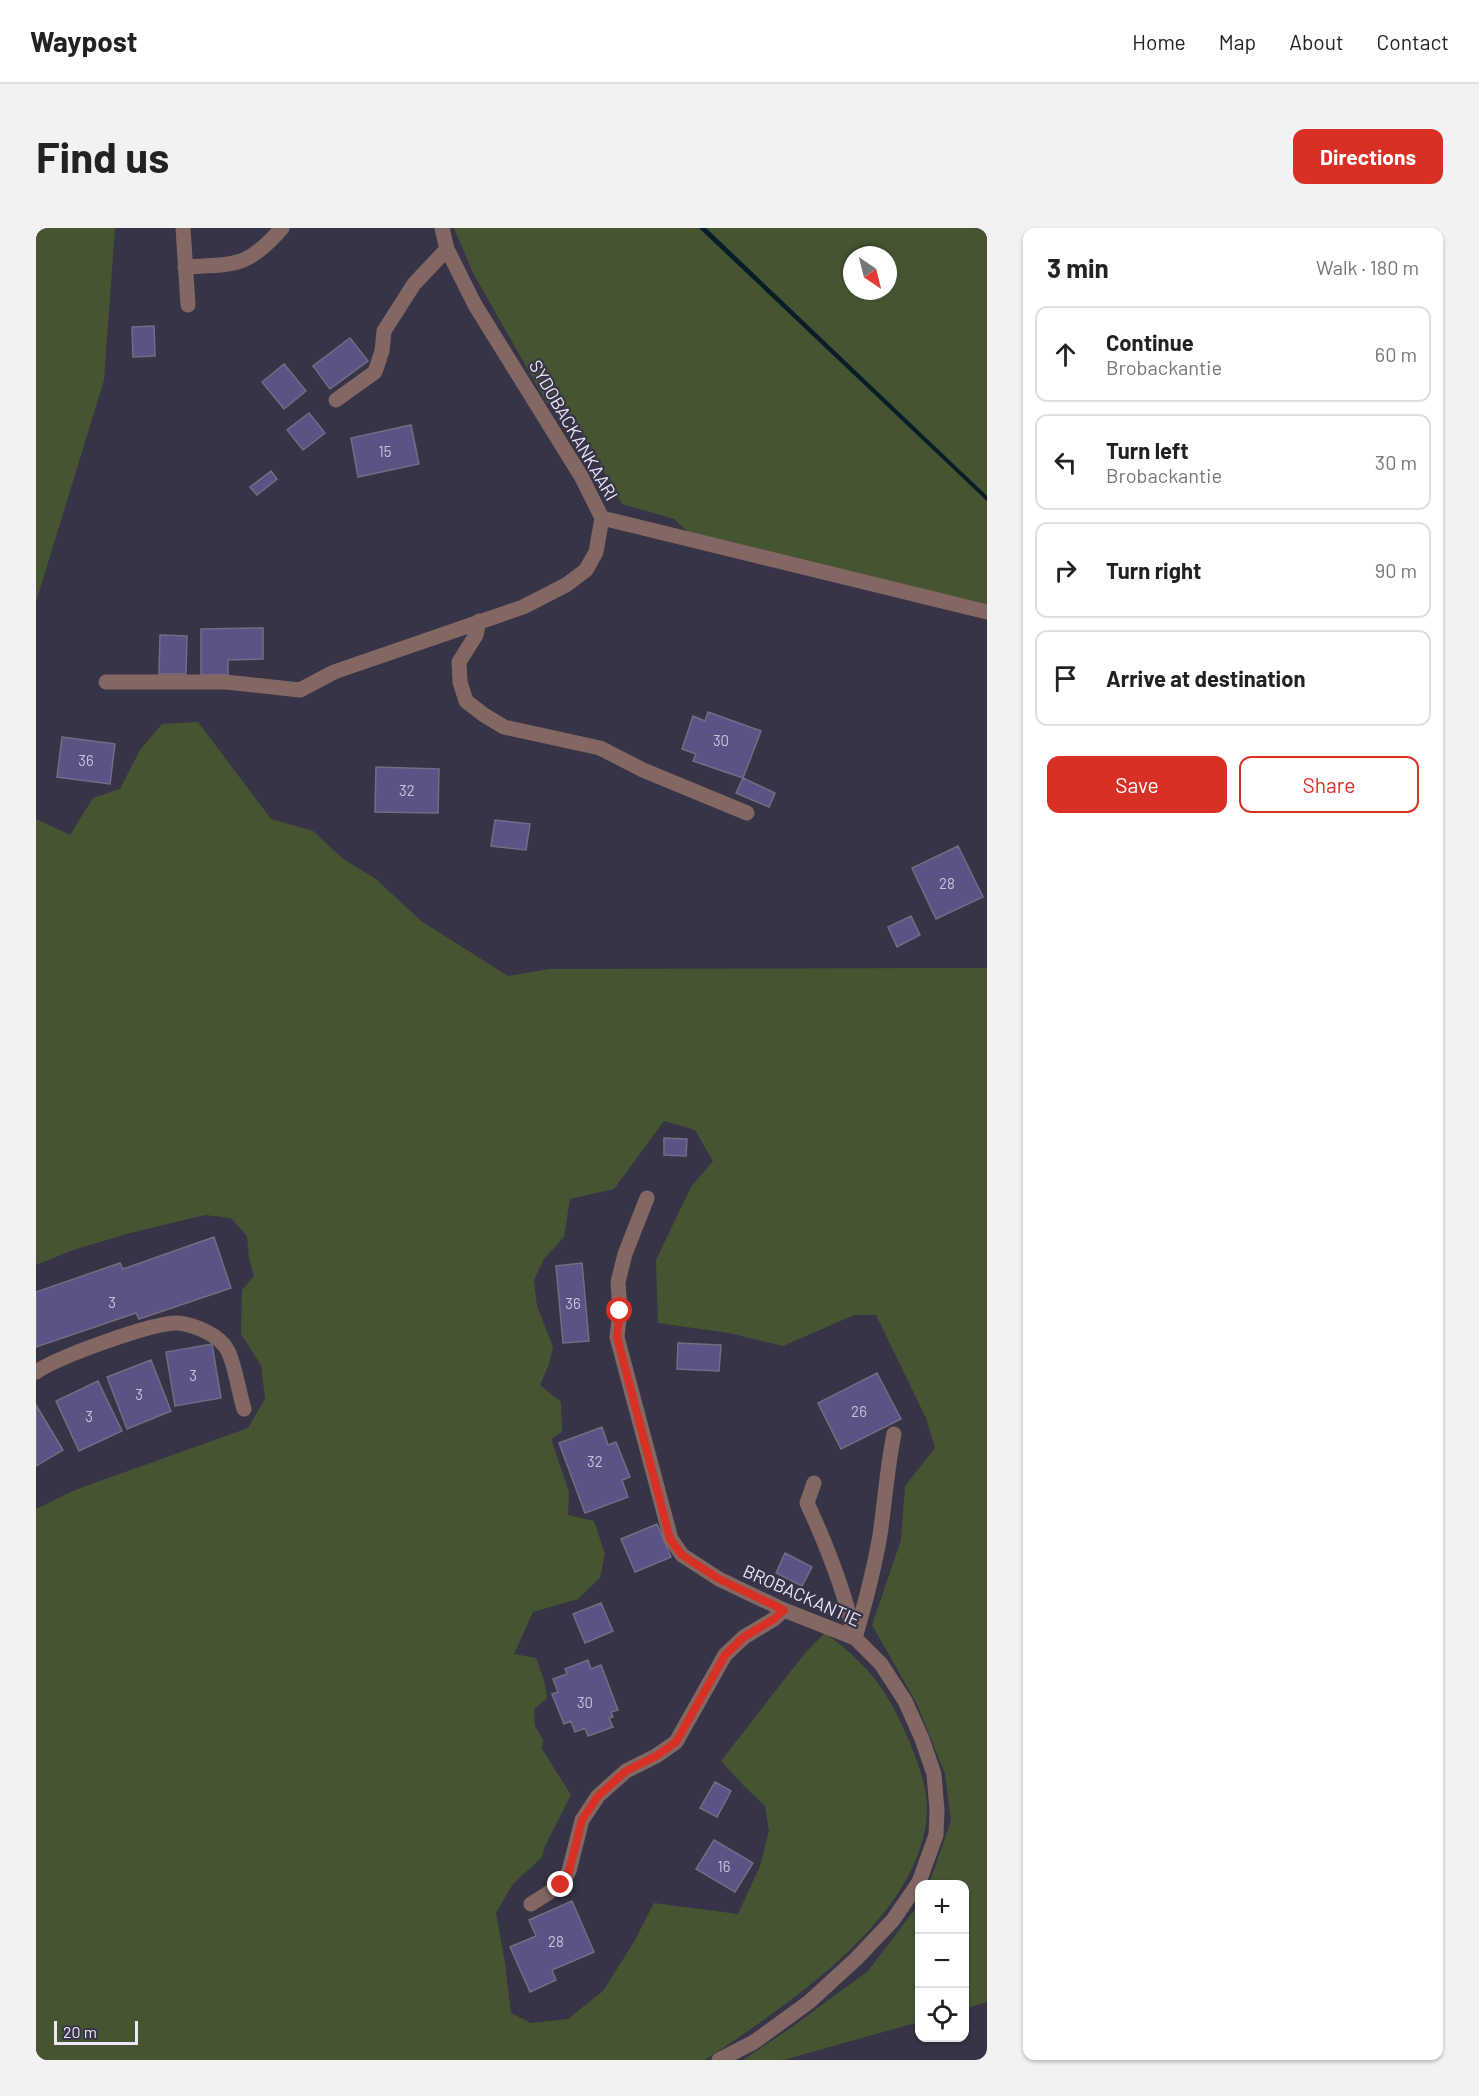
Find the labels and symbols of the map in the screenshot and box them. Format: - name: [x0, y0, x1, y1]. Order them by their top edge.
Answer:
- north arrow: [843, 246, 897, 300]
- street label: SYDOBACKANKAARI: [525, 356, 623, 504]
- house number: 15: [379, 442, 391, 460]
- house number: 30: [713, 731, 729, 749]
- house number: 36: [78, 751, 94, 769]
- house number: 32: [399, 781, 415, 799]
- house number: 28: [939, 874, 955, 892]
- house number: 3: [108, 1293, 116, 1311]
- house number: 36: [565, 1294, 581, 1312]
- route start: [606, 1297, 632, 1323]
- house number: 3: [189, 1366, 197, 1384]
- house number: 3: [135, 1385, 143, 1403]
- house number: 26: [851, 1402, 867, 1420]
- house number: 3: [85, 1407, 93, 1425]
- house number: 32: [587, 1452, 603, 1470]
- street label: BROBACKANTIE: [740, 1559, 864, 1631]
- house number: 30: [577, 1693, 593, 1711]
- house number: 16: [718, 1857, 730, 1875]
- route end: [547, 1871, 573, 1897]
- house number: 28: [548, 1932, 564, 1950]
- scale bar: [54, 2018, 138, 2046]

